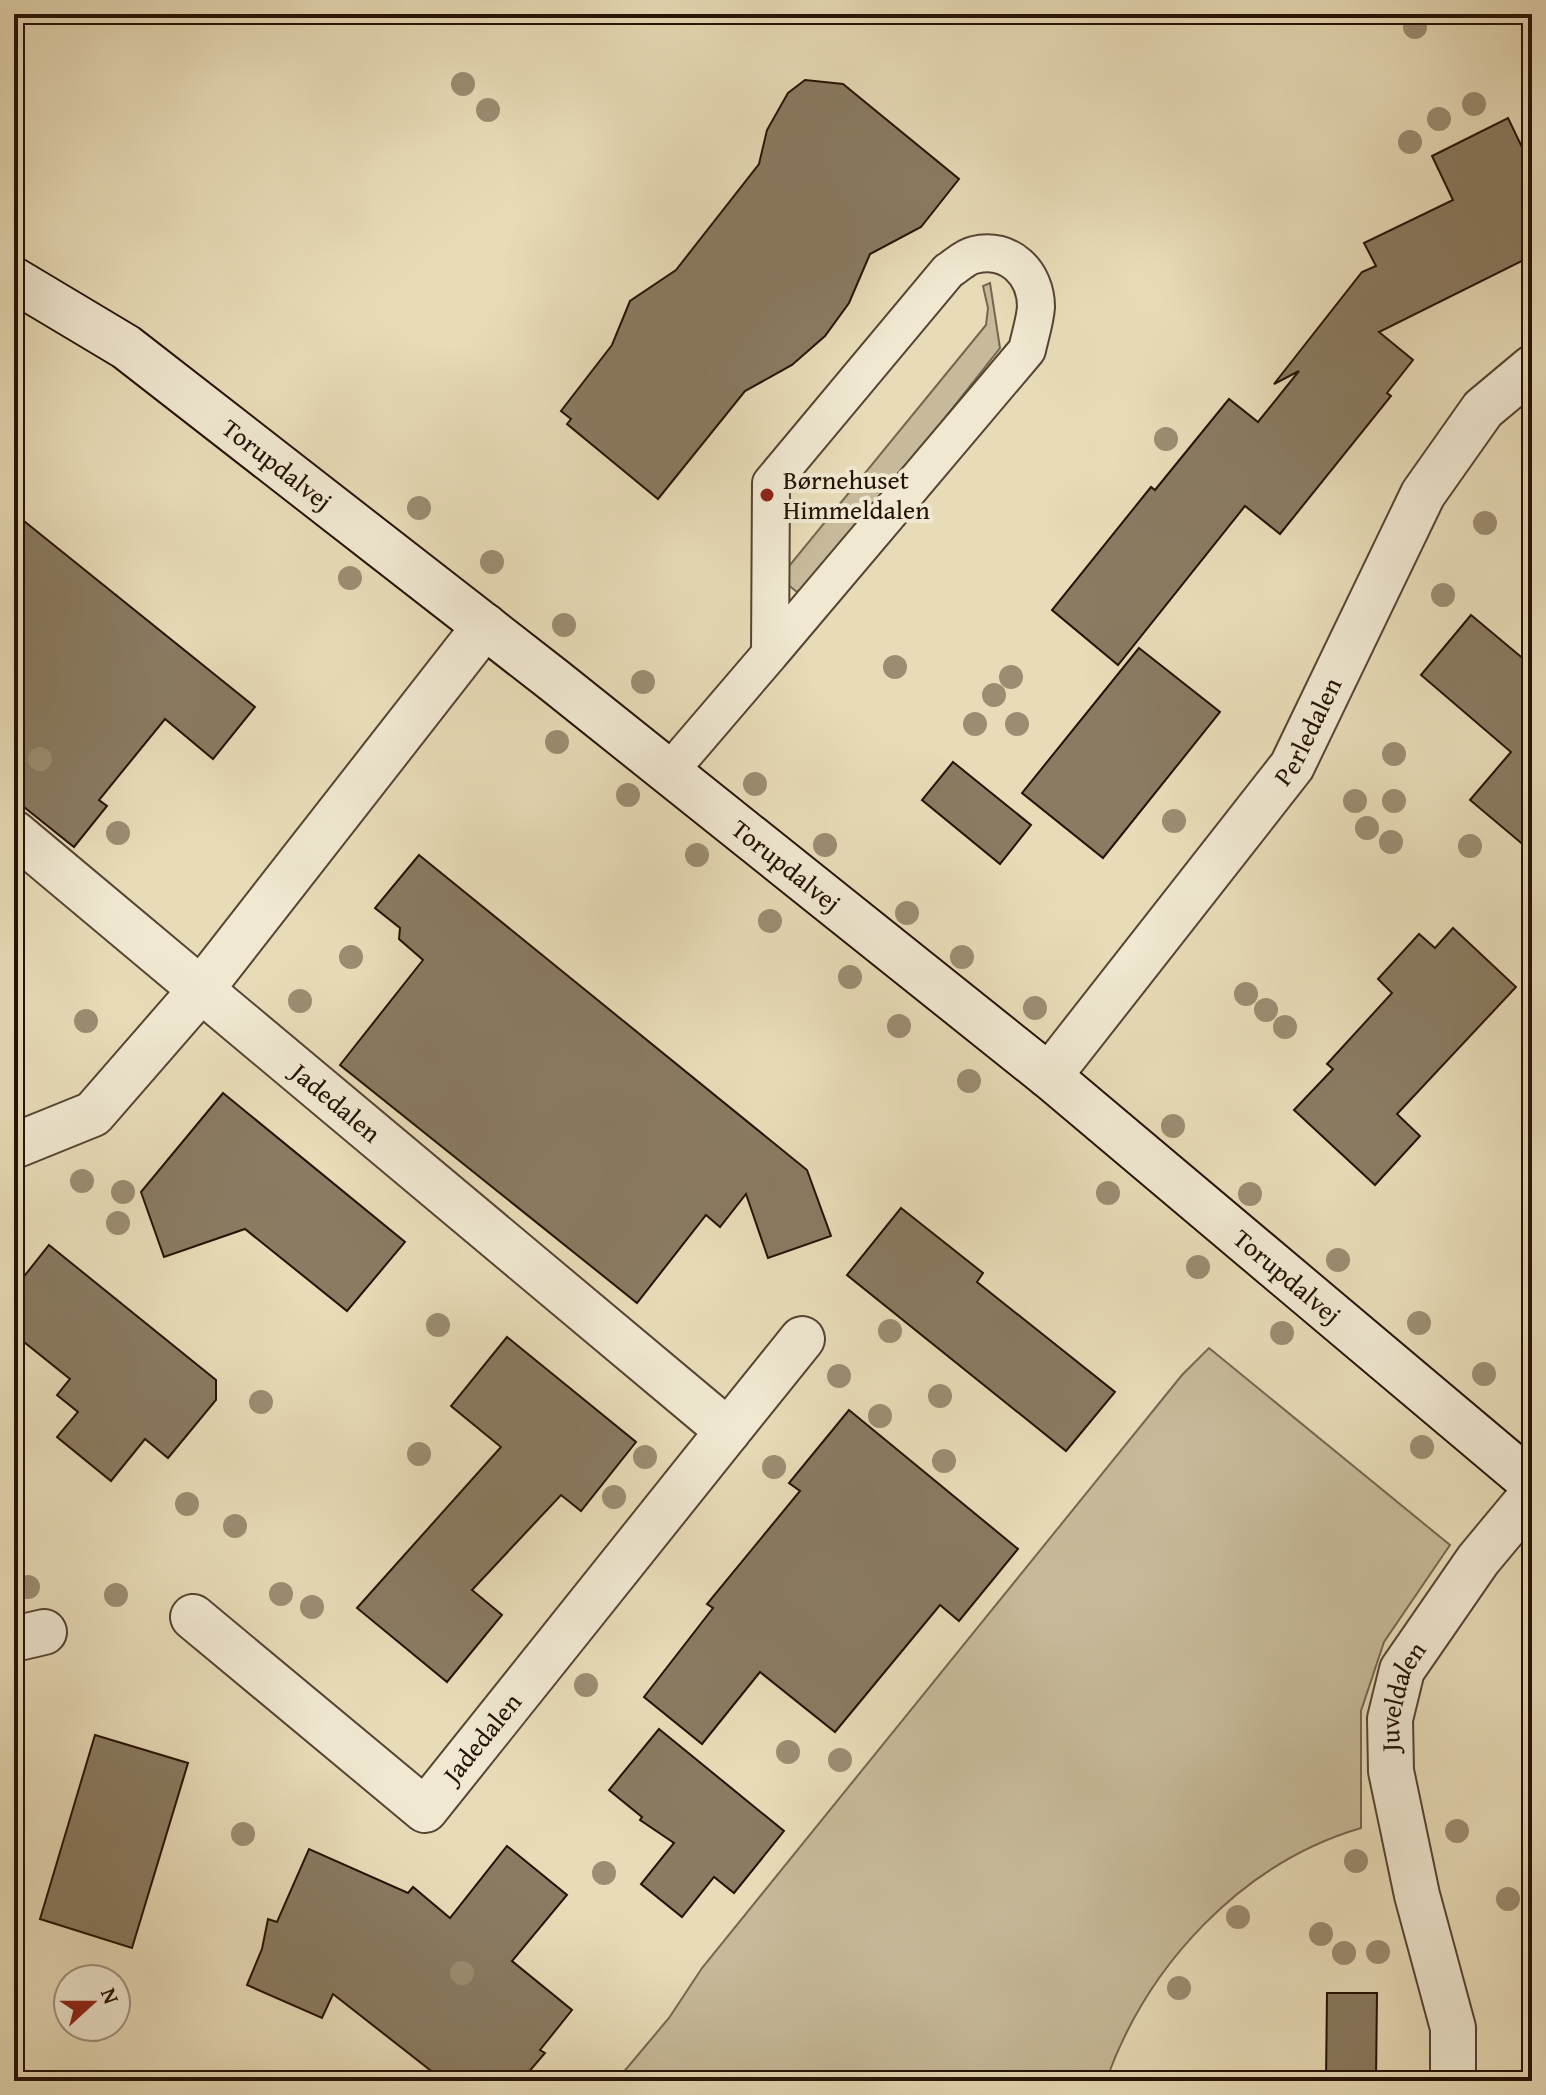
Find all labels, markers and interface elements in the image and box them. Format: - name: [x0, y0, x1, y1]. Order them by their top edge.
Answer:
- street label: Torupdalvej: [214, 409, 341, 520]
- place label: Børnehuset Himmeldalen: [783, 460, 930, 529]
- marker: Børnehuset Himmeldalen: [758, 486, 776, 504]
- street label: Perledalen: [1264, 670, 1351, 794]
- street label: Torupdalvej: [723, 809, 850, 921]
- street label: Jadedalen: [281, 1051, 390, 1152]
- street label: Torupdalvej: [1225, 1219, 1350, 1333]
- street label: Juveldalen: [1370, 1633, 1436, 1755]
- street label: Jadedalen: [431, 1684, 531, 1794]
- north arrow: [52, 1963, 132, 2043]
- text: N: [93, 1983, 128, 2009]

